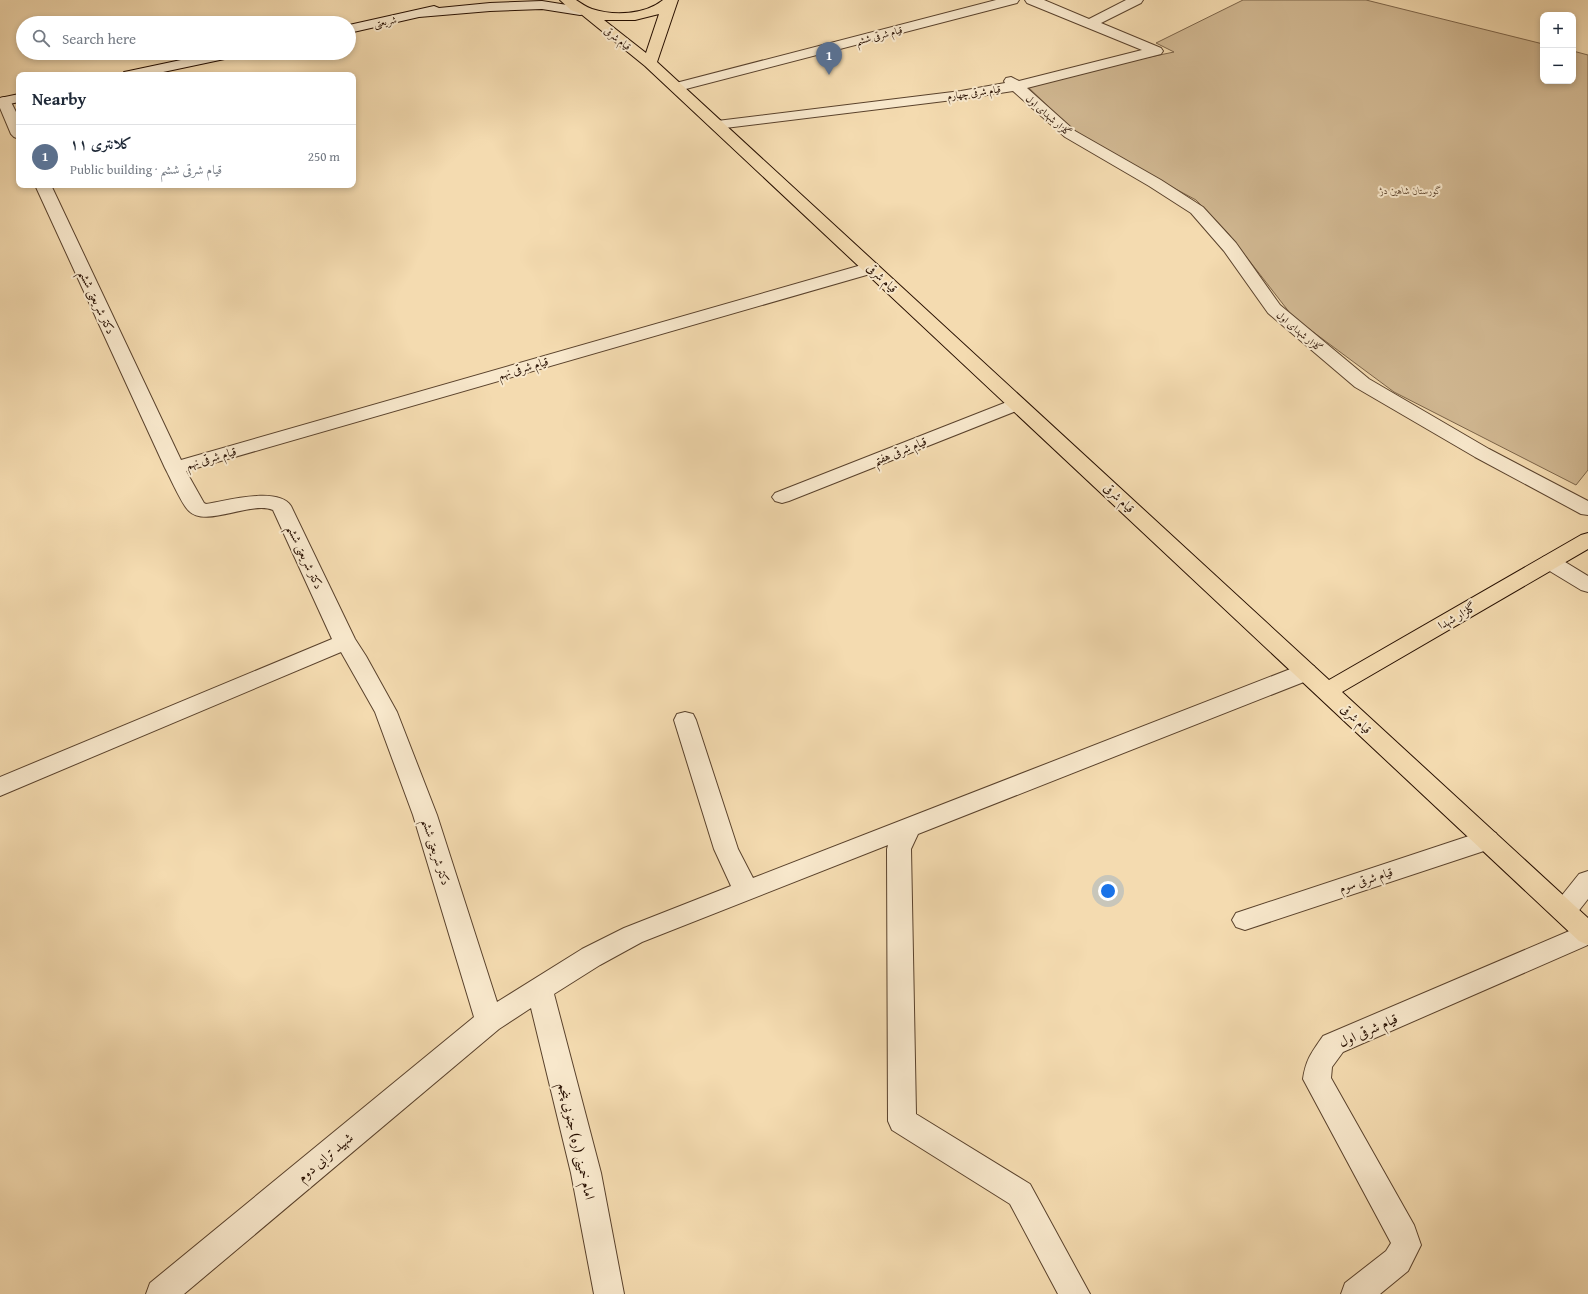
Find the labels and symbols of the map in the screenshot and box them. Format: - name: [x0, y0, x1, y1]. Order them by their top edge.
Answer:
- street label: شریعتی: [372, 12, 398, 31]
- street label: قیام شرقی ششم: [854, 22, 905, 52]
- street label: قیام شرقی: [600, 23, 634, 55]
- pin: 1: [816, 42, 842, 75]
- street label: قیام شرقی چهارم: [946, 81, 1002, 106]
- street label: گلزار شهدای اول: [1022, 91, 1075, 140]
- park label: گورستان شاهین دژ: [1379, 183, 1442, 198]
- street label: قیام شرقی: [861, 259, 902, 299]
- street label: دکتر شریعتی ششم: [72, 267, 120, 338]
- street label: گلزار شهدای اول: [1273, 307, 1326, 355]
- street label: قیام شرقی نهم: [496, 352, 551, 386]
- street label: قیام شرقی هفتم: [871, 432, 930, 473]
- street label: قیام شرقی نهم: [184, 442, 239, 476]
- street label: قیام شرقی: [1098, 479, 1139, 519]
- street label: دکتر شریعتی ششم: [280, 522, 328, 593]
- street label: گلزار شهدا: [1435, 598, 1479, 633]
- street label: قیام شرقی: [1335, 700, 1376, 740]
- street label: دکتر شریعتی ششم: [414, 817, 455, 888]
- street label: قیام شرقی سوم: [1337, 863, 1396, 899]
- your location: [1098, 881, 1118, 901]
- street label: قیام شرقی اول: [1335, 1008, 1402, 1055]
- street label: امام خمینی (ره) جنوبی پنجم: [550, 1080, 600, 1202]
- street label: شهید ترابی دوم: [293, 1128, 359, 1189]

